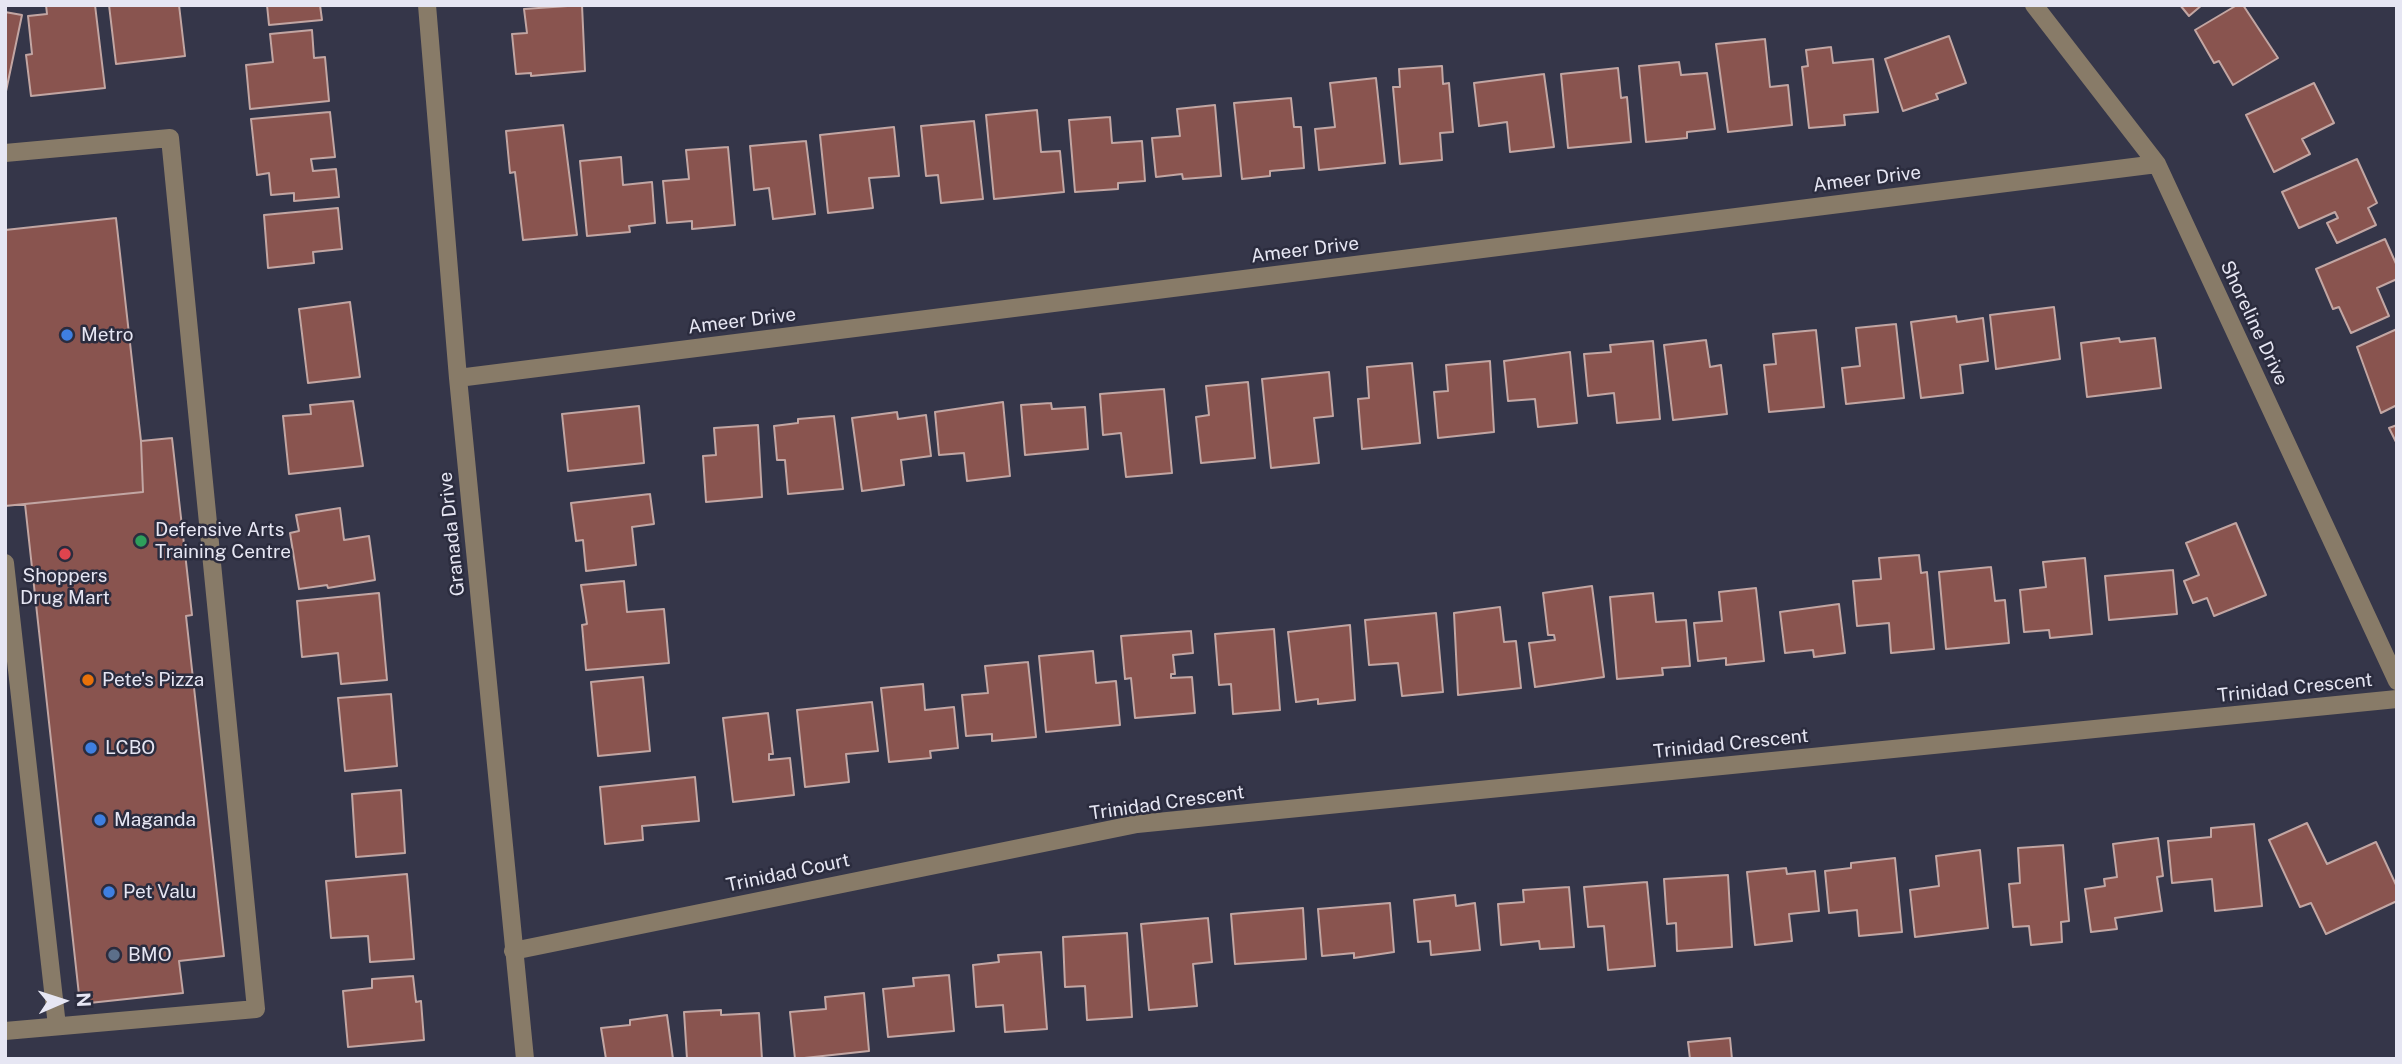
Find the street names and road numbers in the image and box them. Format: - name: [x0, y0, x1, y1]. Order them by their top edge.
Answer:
- street label: Ameer Drive: [1812, 161, 1922, 197]
- street label: Ameer Drive: [1250, 232, 1360, 268]
- street label: Shoreline Drive: [2215, 257, 2293, 389]
- street label: Ameer Drive: [687, 303, 797, 339]
- street label: Granada Drive: [434, 471, 470, 597]
- street label: Trinidad Crescent: [2216, 669, 2374, 707]
- street label: Trinidad Crescent: [1652, 725, 1810, 763]
- street label: Trinidad Crescent: [1088, 781, 1246, 825]
- street label: Trinidad Court: [724, 849, 852, 897]

